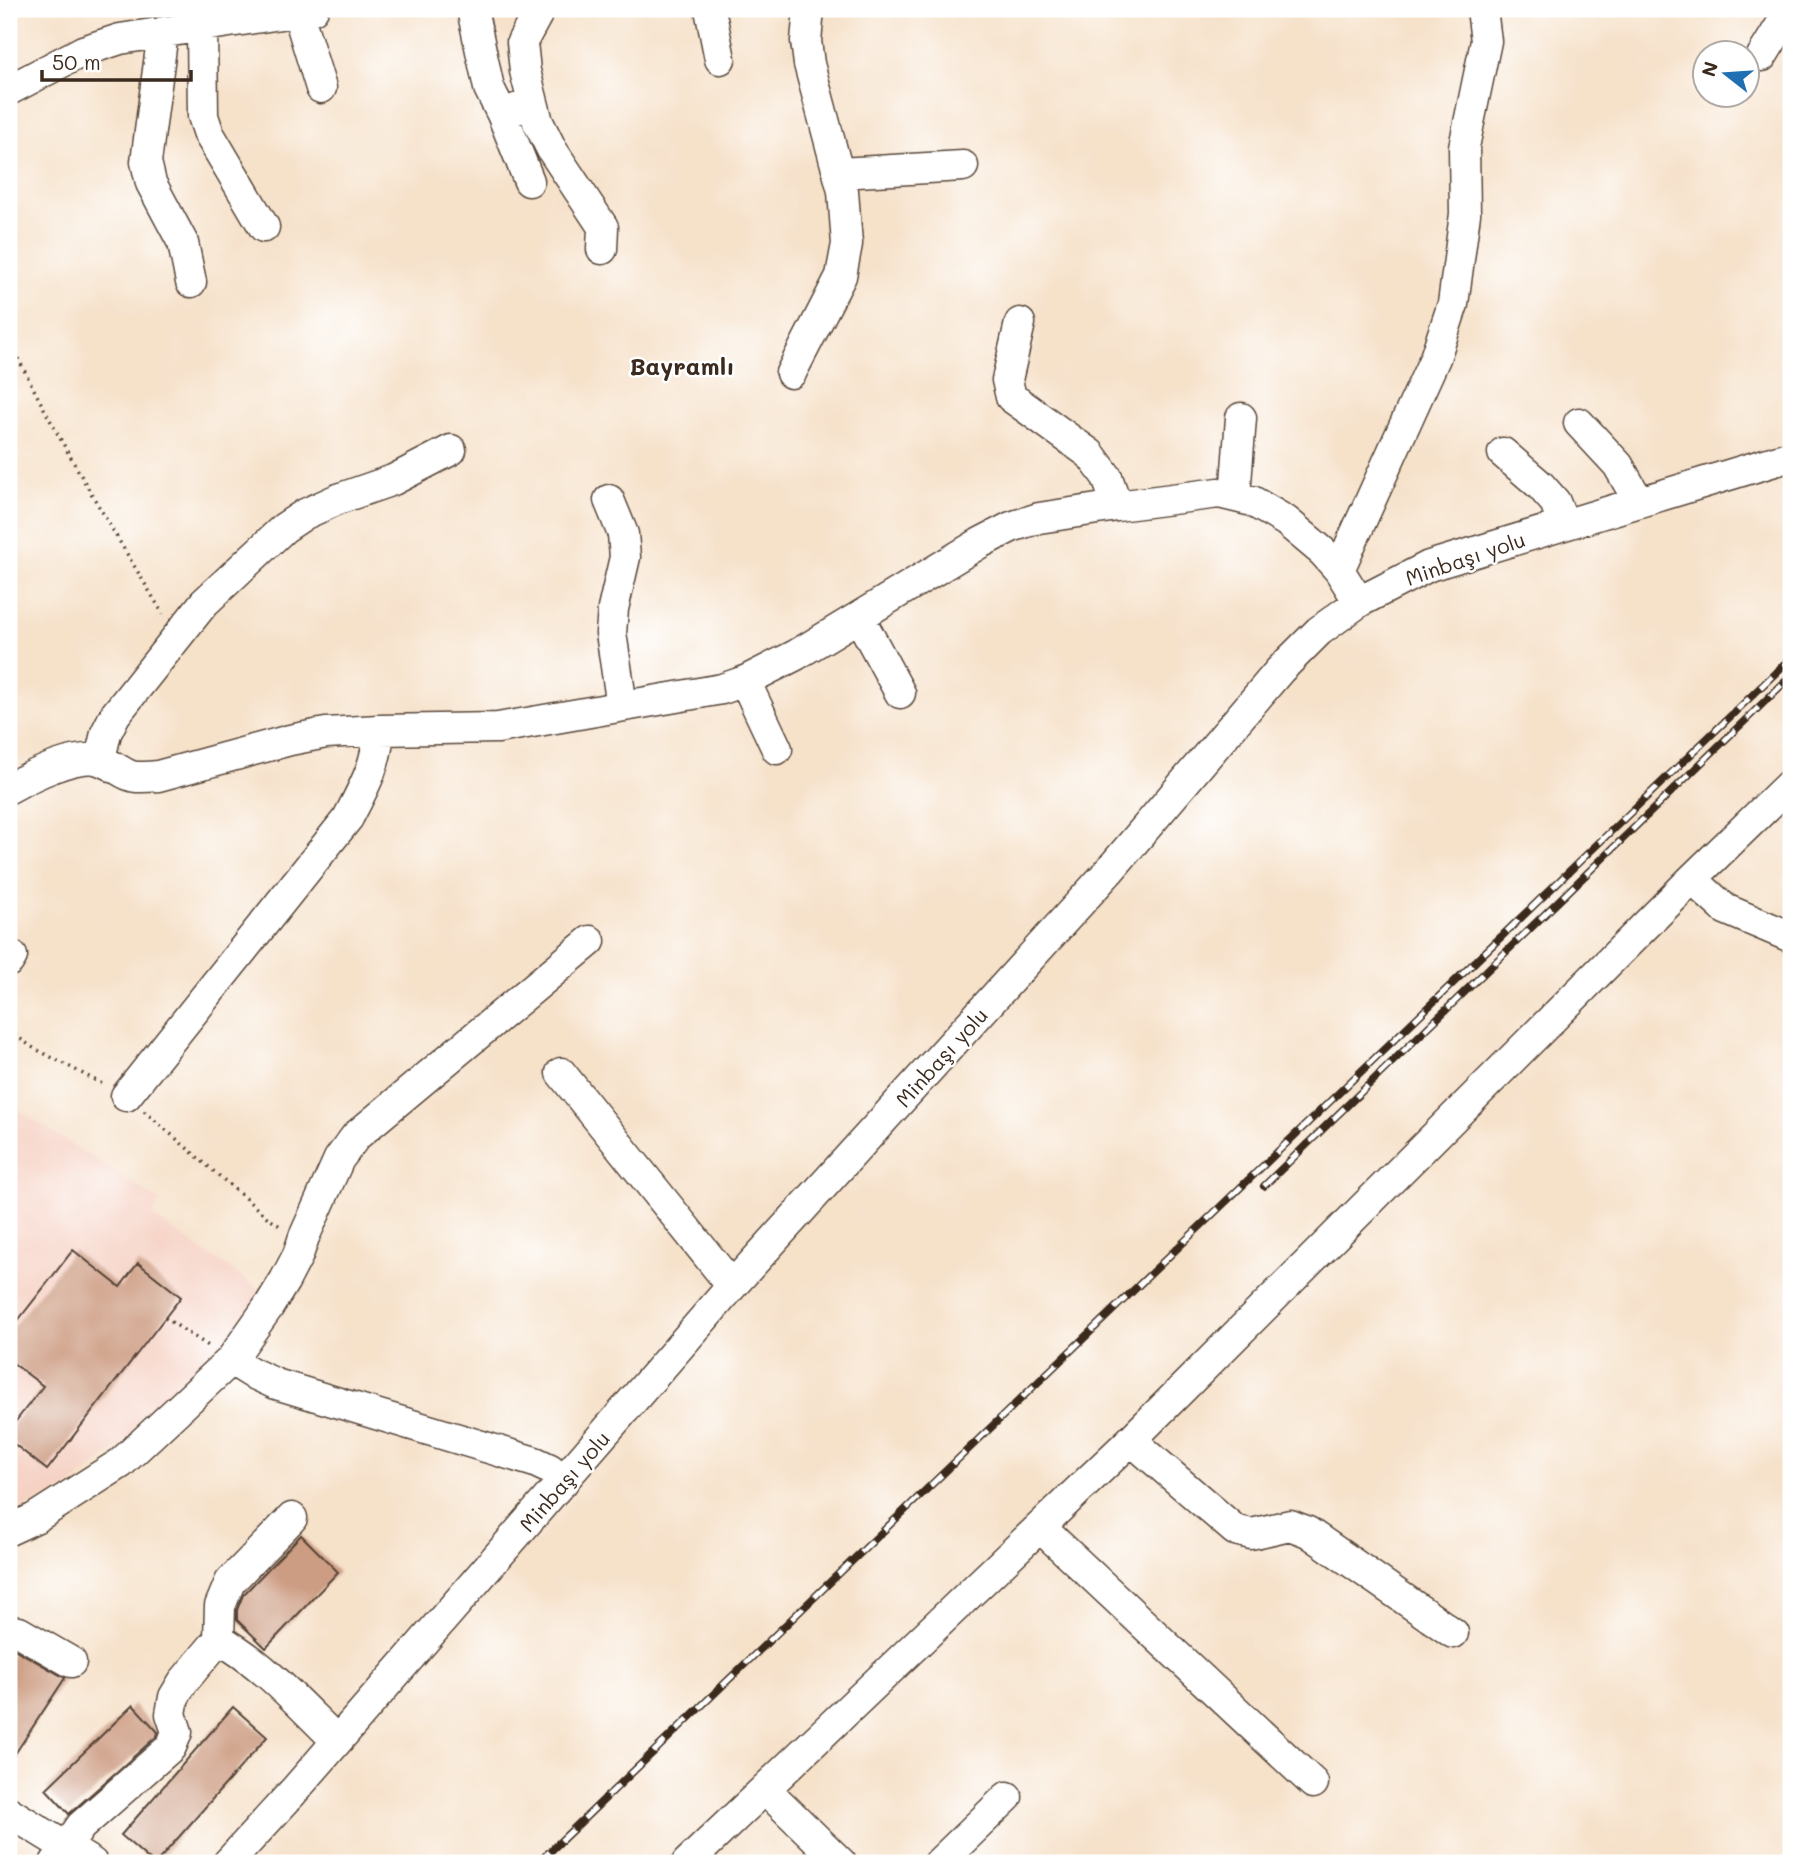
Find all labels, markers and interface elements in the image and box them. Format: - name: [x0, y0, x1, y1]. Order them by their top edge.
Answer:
- scale bar: [42, 38, 191, 82]
- north arrow: [1692, 38, 1762, 108]
- text: 50 m: [52, 48, 101, 75]
- text: N: [1695, 58, 1723, 79]
- district label: Bayramlı: [629, 350, 735, 381]
- street label: Minbaşı yolu: [1402, 525, 1528, 591]
- street label: Minbaşı yolu: [889, 1002, 993, 1112]
- street label: Minbaşı yolu: [513, 1425, 615, 1537]

